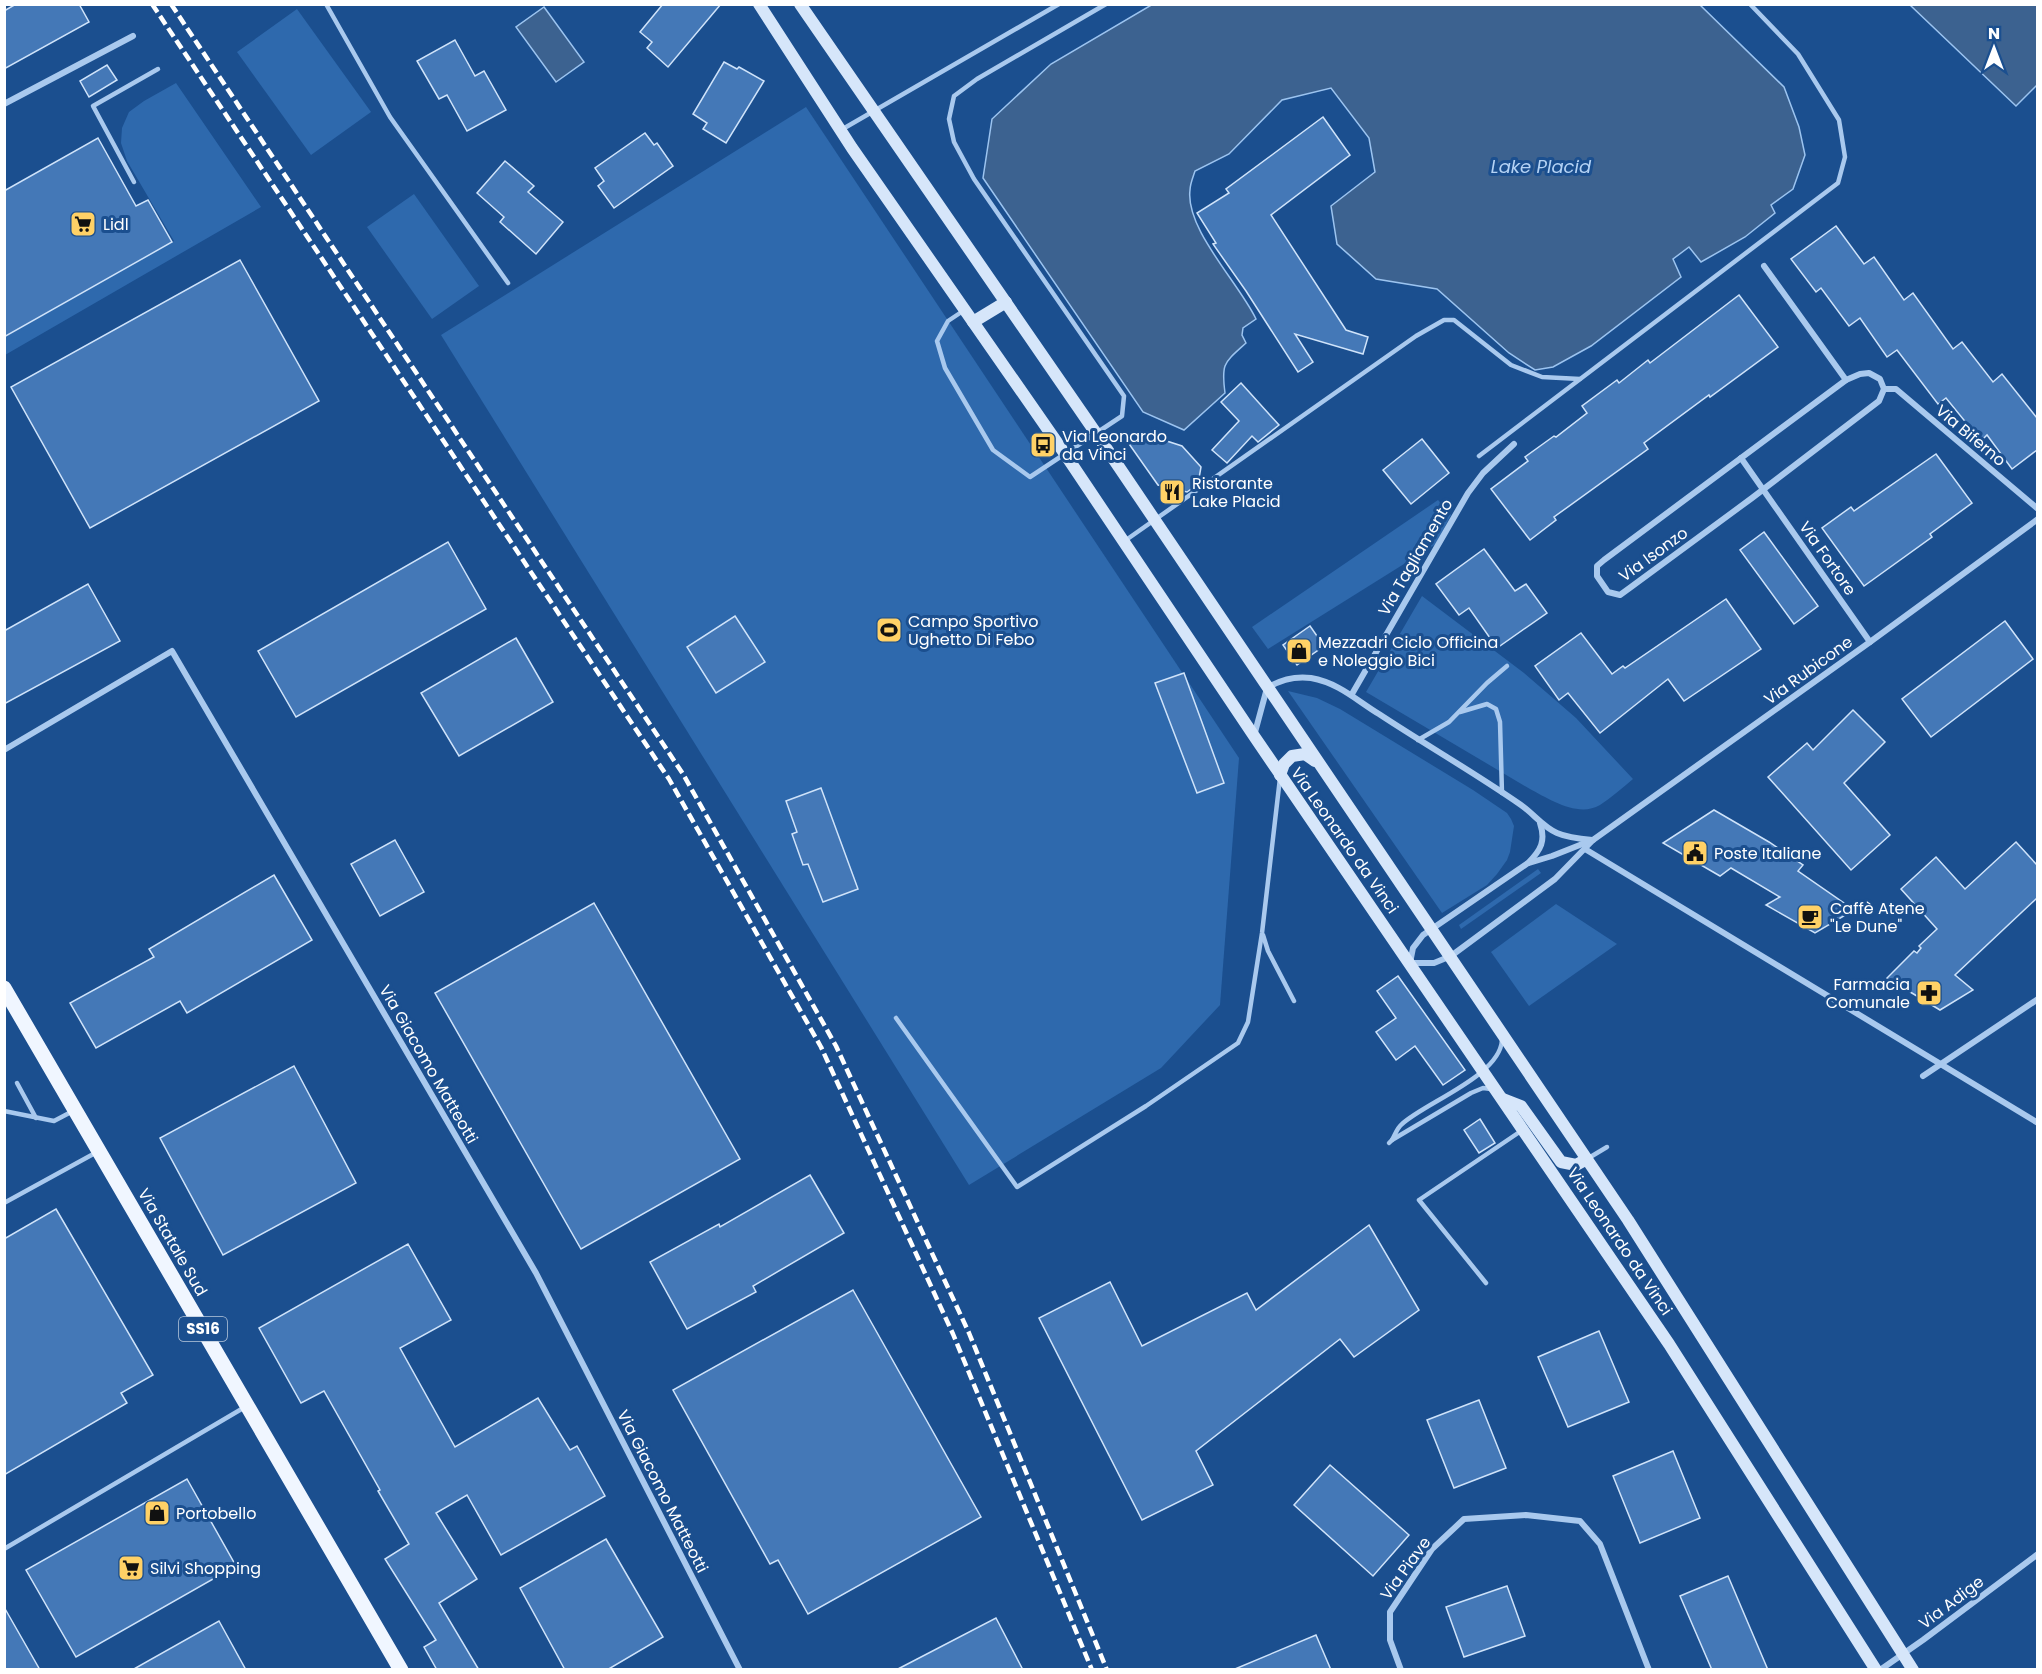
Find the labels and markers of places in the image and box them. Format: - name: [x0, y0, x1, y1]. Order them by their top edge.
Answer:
- supermarket icon: Lidl: [68, 209, 98, 239]
- place label: Lidl: [103, 213, 129, 236]
- place label: Via Leonardo da Vinci: [1062, 425, 1167, 466]
- bus stop icon: Via Leonardo da Vinci: [1028, 430, 1058, 460]
- place label: Ristorante Lake Placid: [1192, 472, 1281, 513]
- restaurant icon: Ristorante Lake Placid: [1157, 477, 1187, 507]
- place label: Campo Sportivo Ughetto Di Febo: [908, 610, 1038, 651]
- sports icon: Campo Sportivo Ughetto Di Febo: [874, 615, 904, 645]
- place label: Mezzadri Ciclo Officina e Noleggio Bici: [1318, 631, 1498, 672]
- shop icon: Mezzadri Ciclo Officina e Noleggio Bici: [1284, 636, 1314, 666]
- public building icon: Poste Italiane: [1680, 838, 1710, 868]
- place label: Poste Italiane: [1714, 842, 1821, 865]
- place label: Caffè Atene "Le Dune": [1830, 897, 1925, 938]
- cafe icon: Caffè Atene "Le Dune": [1795, 902, 1825, 932]
- place label: Farmacia Comunale: [1826, 973, 1910, 1014]
- pharmacy icon: Farmacia Comunale: [1914, 978, 1944, 1008]
- shop icon: Portobello: [142, 1498, 172, 1528]
- place label: Portobello: [176, 1502, 256, 1525]
- supermarket icon: Silvi Shopping: [116, 1553, 146, 1583]
- place label: Silvi Shopping: [150, 1557, 261, 1580]

